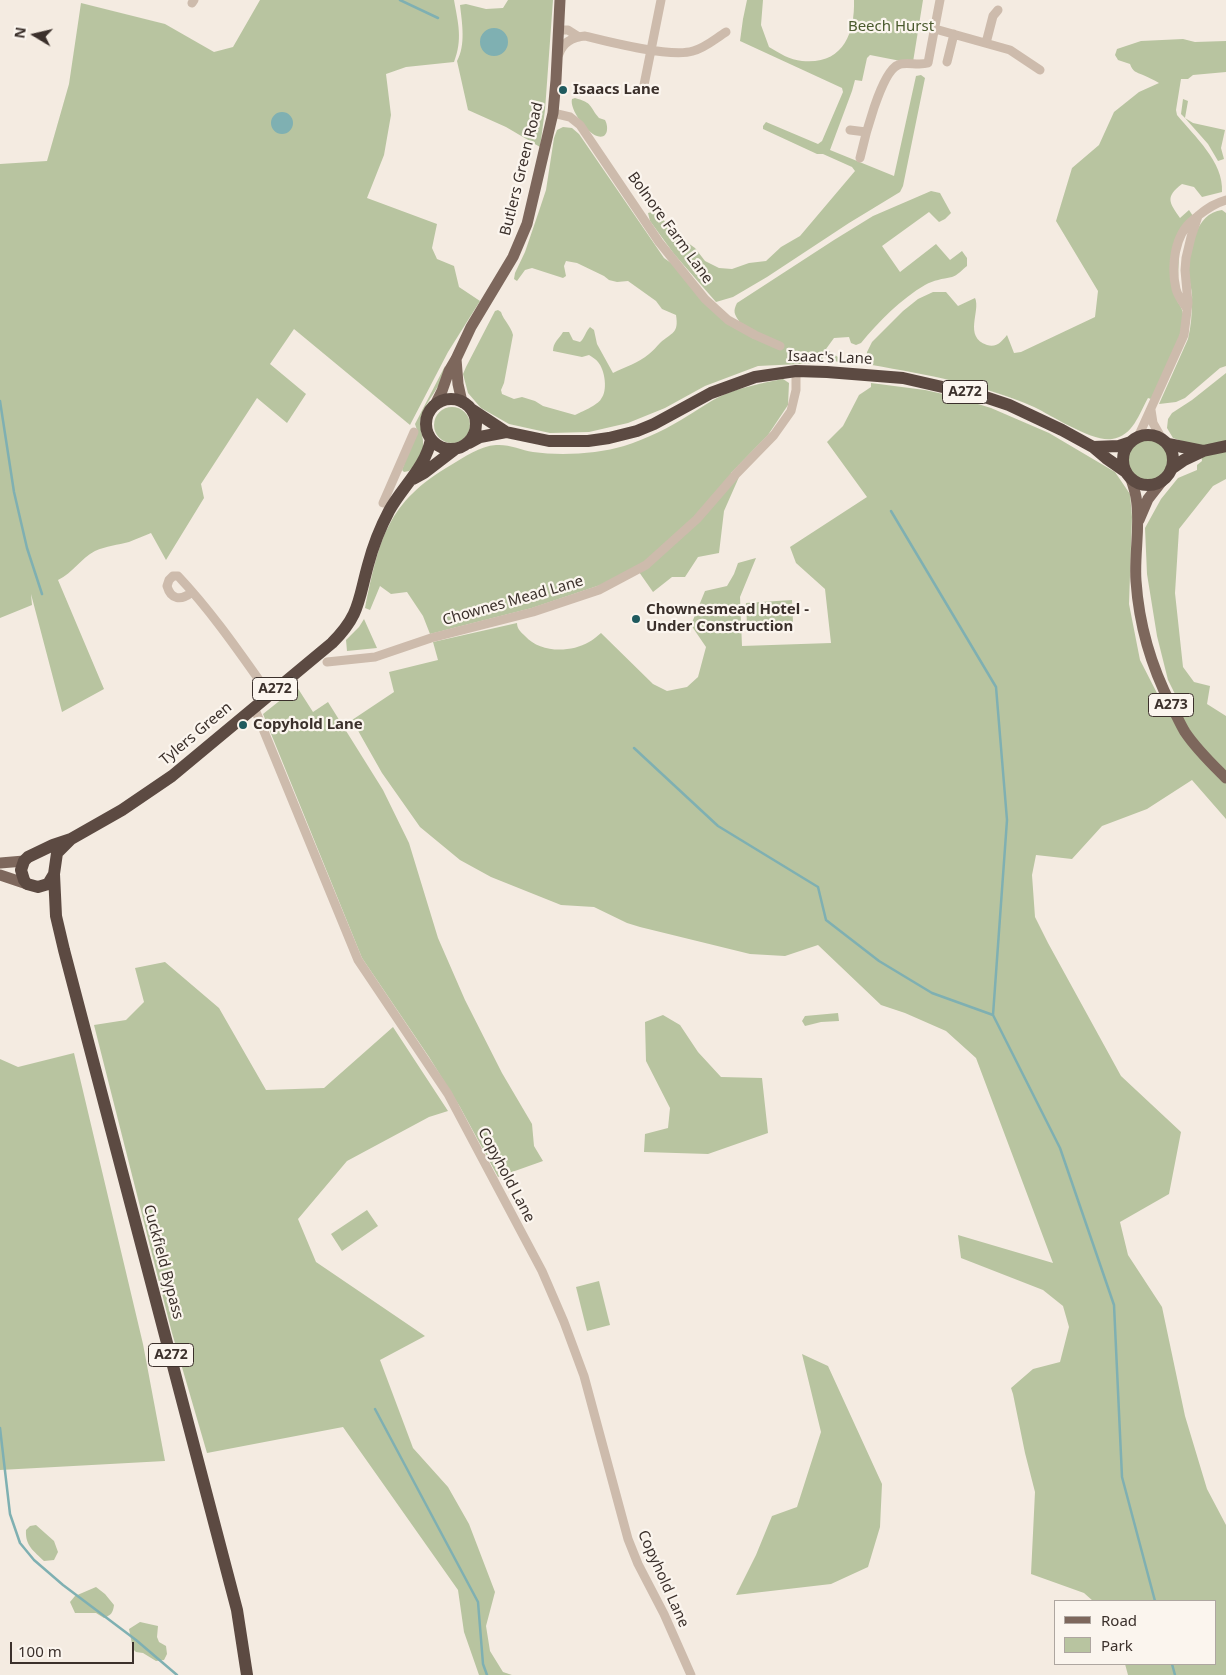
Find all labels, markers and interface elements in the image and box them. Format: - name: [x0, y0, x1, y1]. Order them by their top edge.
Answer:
- north arrow: [10, 10, 60, 60]
- park label: Beech Hurst: [848, 18, 934, 36]
- text: N: [9, 25, 30, 40]
- place label: Isaacs Lane: [573, 81, 660, 99]
- marker: Isaacs Lane: [557, 84, 569, 96]
- street label: Butlers Green Road: [497, 100, 547, 238]
- street label: Bolnore Farm Lane: [623, 169, 717, 287]
- street label: Isaac's Lane: [787, 348, 873, 368]
- road number: A272: [942, 381, 988, 404]
- street label: Chownes Mead Lane: [440, 572, 586, 630]
- place label: Chownesmead Hotel - Under Construction: [646, 601, 809, 636]
- marker: Chownesmead Hotel - Under Construction: [630, 613, 642, 625]
- road number: A272: [252, 678, 298, 701]
- road number: A273: [1148, 694, 1194, 716]
- street label: Tylers Green: [156, 699, 236, 769]
- place label: Copyhold Lane: [253, 716, 363, 734]
- marker: Copyhold Lane: [237, 719, 249, 731]
- street label: Copyhold Lane: [474, 1125, 538, 1225]
- street label: Cuckfield Bypass: [139, 1203, 187, 1321]
- road number: A272: [148, 1344, 194, 1366]
- street label: Copyhold Lane: [634, 1528, 692, 1630]
- legend: [1054, 1600, 1216, 1665]
- text: Road: [1101, 1610, 1137, 1630]
- scale bar: [12, 1632, 136, 1664]
- text: Park: [1101, 1635, 1133, 1655]
- text: 100 m: [18, 1641, 62, 1661]

